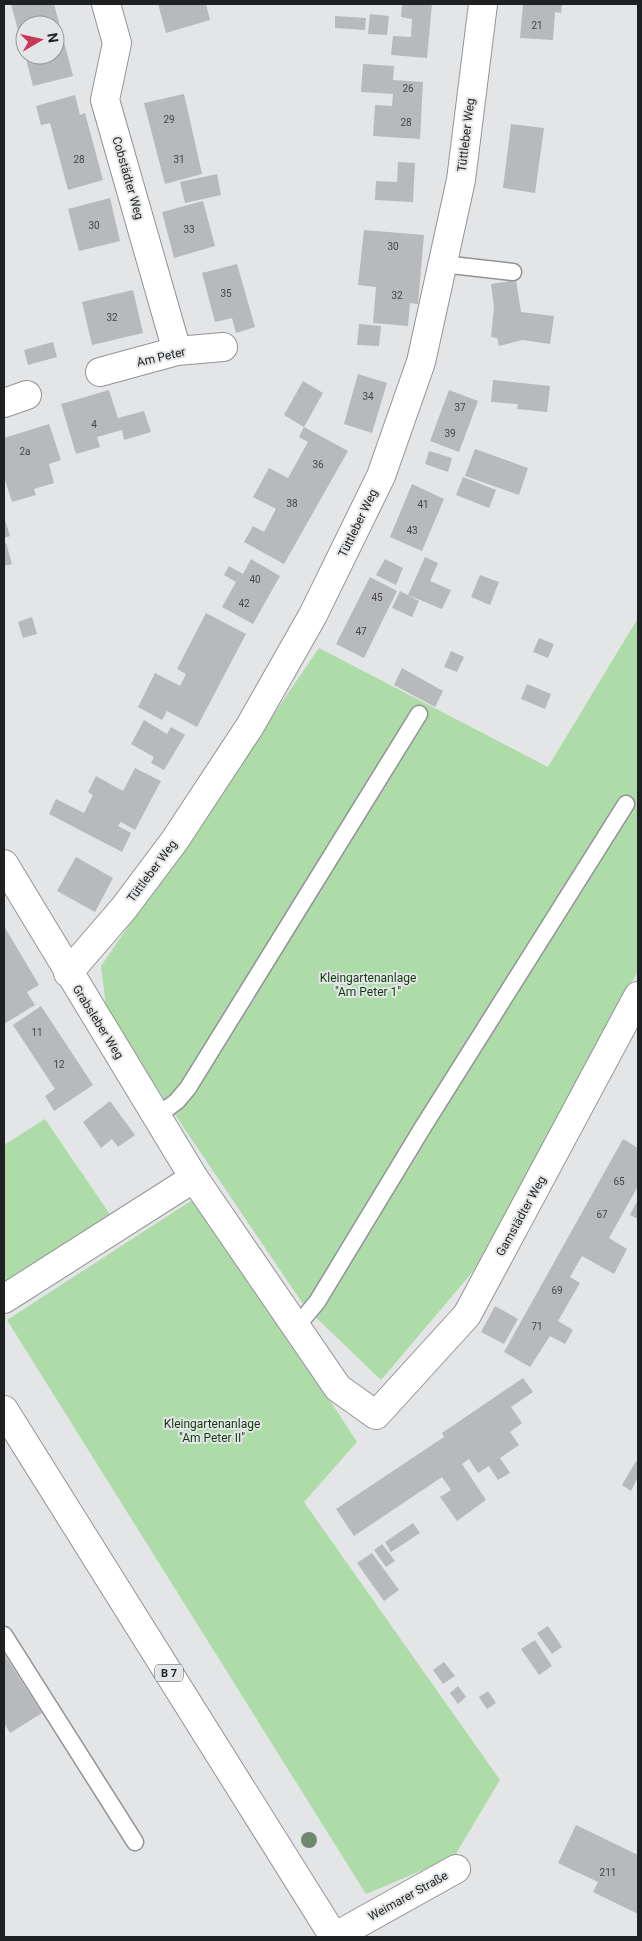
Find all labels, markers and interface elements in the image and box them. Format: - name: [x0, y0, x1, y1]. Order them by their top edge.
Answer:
- north arrow: [15, 15, 65, 65]
- house number: 21: [531, 20, 543, 31]
- text: N: [44, 32, 62, 44]
- house number: 26: [402, 83, 414, 94]
- street label: Tüttleber Weg: [455, 97, 477, 173]
- house number: 29: [163, 114, 175, 125]
- house number: 28: [400, 117, 412, 128]
- street label: Cobstädter Weg: [109, 135, 147, 221]
- house number: 28: [73, 154, 85, 165]
- house number: 31: [173, 154, 185, 165]
- house number: 30: [88, 220, 100, 231]
- house number: 33: [183, 224, 195, 235]
- house number: 30: [387, 241, 399, 252]
- house number: 35: [220, 288, 232, 299]
- house number: 32: [391, 290, 403, 301]
- house number: 32: [106, 312, 118, 323]
- street label: Am Peter: [135, 345, 187, 369]
- house number: 34: [362, 391, 374, 402]
- house number: 37: [454, 402, 466, 413]
- house number: 4: [91, 419, 97, 430]
- house number: 39: [444, 428, 456, 439]
- house number: 2a: [19, 446, 31, 457]
- house number: 36: [312, 459, 324, 470]
- street label: Tüttleber Weg: [335, 487, 381, 559]
- house number: 38: [286, 498, 298, 509]
- house number: 41: [417, 499, 429, 510]
- house number: 43: [406, 525, 418, 536]
- house number: 40: [249, 574, 261, 585]
- house number: 45: [371, 592, 383, 603]
- house number: 42: [238, 598, 250, 609]
- house number: 47: [355, 626, 367, 637]
- street label: Tüttleber Weg: [124, 837, 180, 905]
- park label: Kleingartenanlage "Am Peter 1": [320, 971, 416, 999]
- street label: Grabsleber Weg: [70, 982, 126, 1062]
- house number: 11: [31, 1027, 43, 1038]
- house number: 12: [53, 1059, 65, 1070]
- street label: Gamstädter Weg: [493, 1173, 549, 1259]
- house number: 65: [613, 1176, 625, 1187]
- house number: 67: [596, 1209, 608, 1220]
- house number: 69: [551, 1285, 563, 1296]
- house number: 71: [531, 1321, 543, 1332]
- park label: Kleingartenanlage "Am Peter II": [164, 1417, 260, 1445]
- road number: B 7: [155, 1665, 183, 1682]
- house number: 211: [600, 1867, 616, 1878]
- street label: Weimarer Straße: [366, 1868, 450, 1924]

